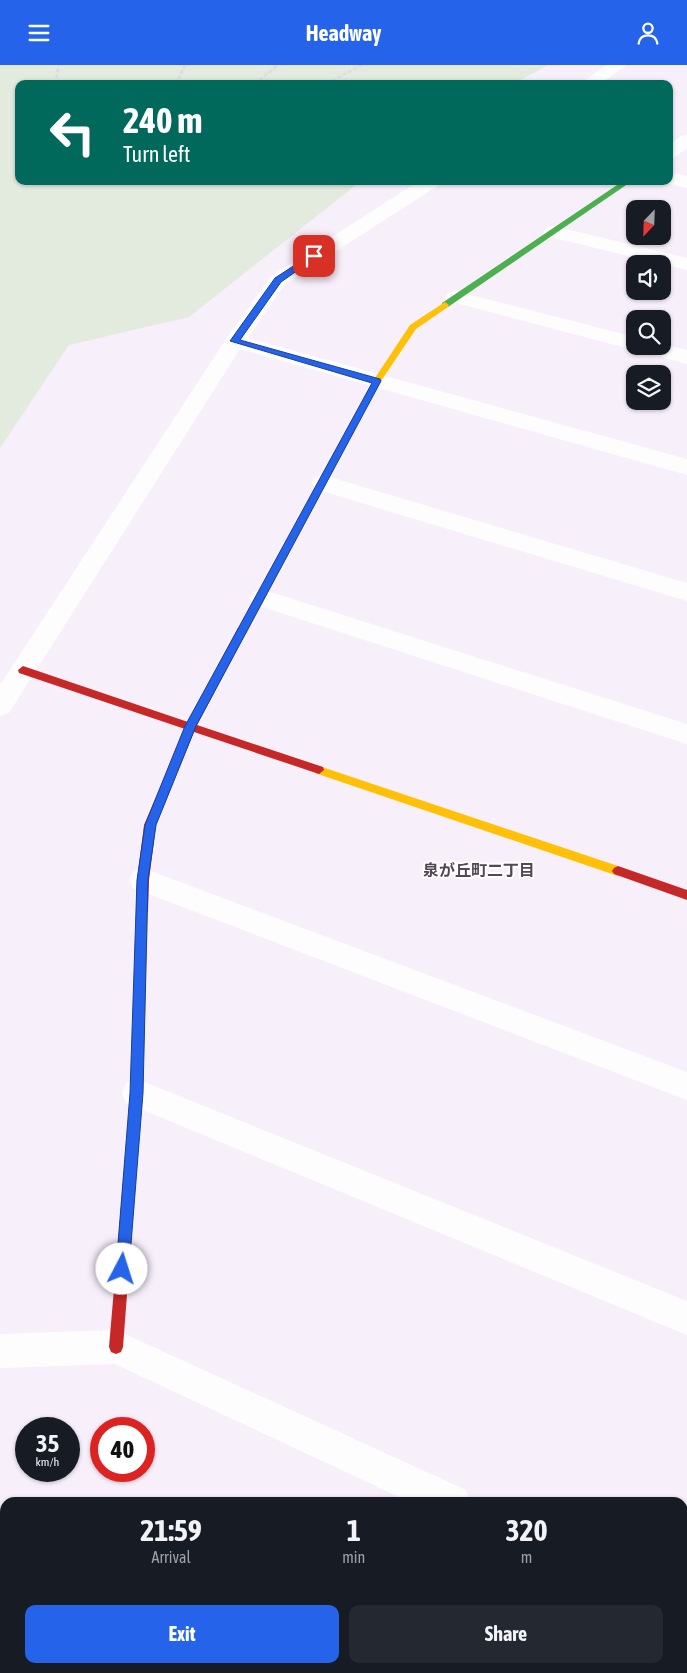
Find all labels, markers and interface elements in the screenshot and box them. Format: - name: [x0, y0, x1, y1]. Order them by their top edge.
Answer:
- icon: menu: [25, 19, 53, 47]
- icon: person: [634, 19, 662, 47]
- text: Headway: [306, 20, 381, 46]
- icon: left: [40, 100, 105, 165]
- text: 240 m: [123, 100, 202, 140]
- text: Turn left: [123, 141, 190, 167]
- north arrow: [626, 200, 671, 245]
- map controls: [626, 200, 671, 410]
- pin: [293, 235, 335, 277]
- icon: arrive: [300, 242, 328, 270]
- button: sound: [626, 255, 671, 300]
- button: search: [626, 310, 671, 355]
- button: layers: [626, 365, 671, 410]
- district label: 泉が丘町二丁目: [423, 861, 535, 879]
- position arrow: [95, 1242, 147, 1294]
- speed limit sign: 40: [90, 1417, 155, 1482]
- text: 35: [36, 1429, 59, 1457]
- text: km/h: [36, 1455, 59, 1469]
- text: 21:59: [140, 1513, 202, 1547]
- text: 1: [347, 1513, 361, 1547]
- text: 320: [505, 1513, 548, 1547]
- text: Arrival: [152, 1548, 191, 1566]
- text: min: [342, 1548, 365, 1566]
- text: m: [521, 1548, 532, 1566]
- button: Exit: [25, 1605, 339, 1663]
- button: Share: [349, 1605, 663, 1663]

